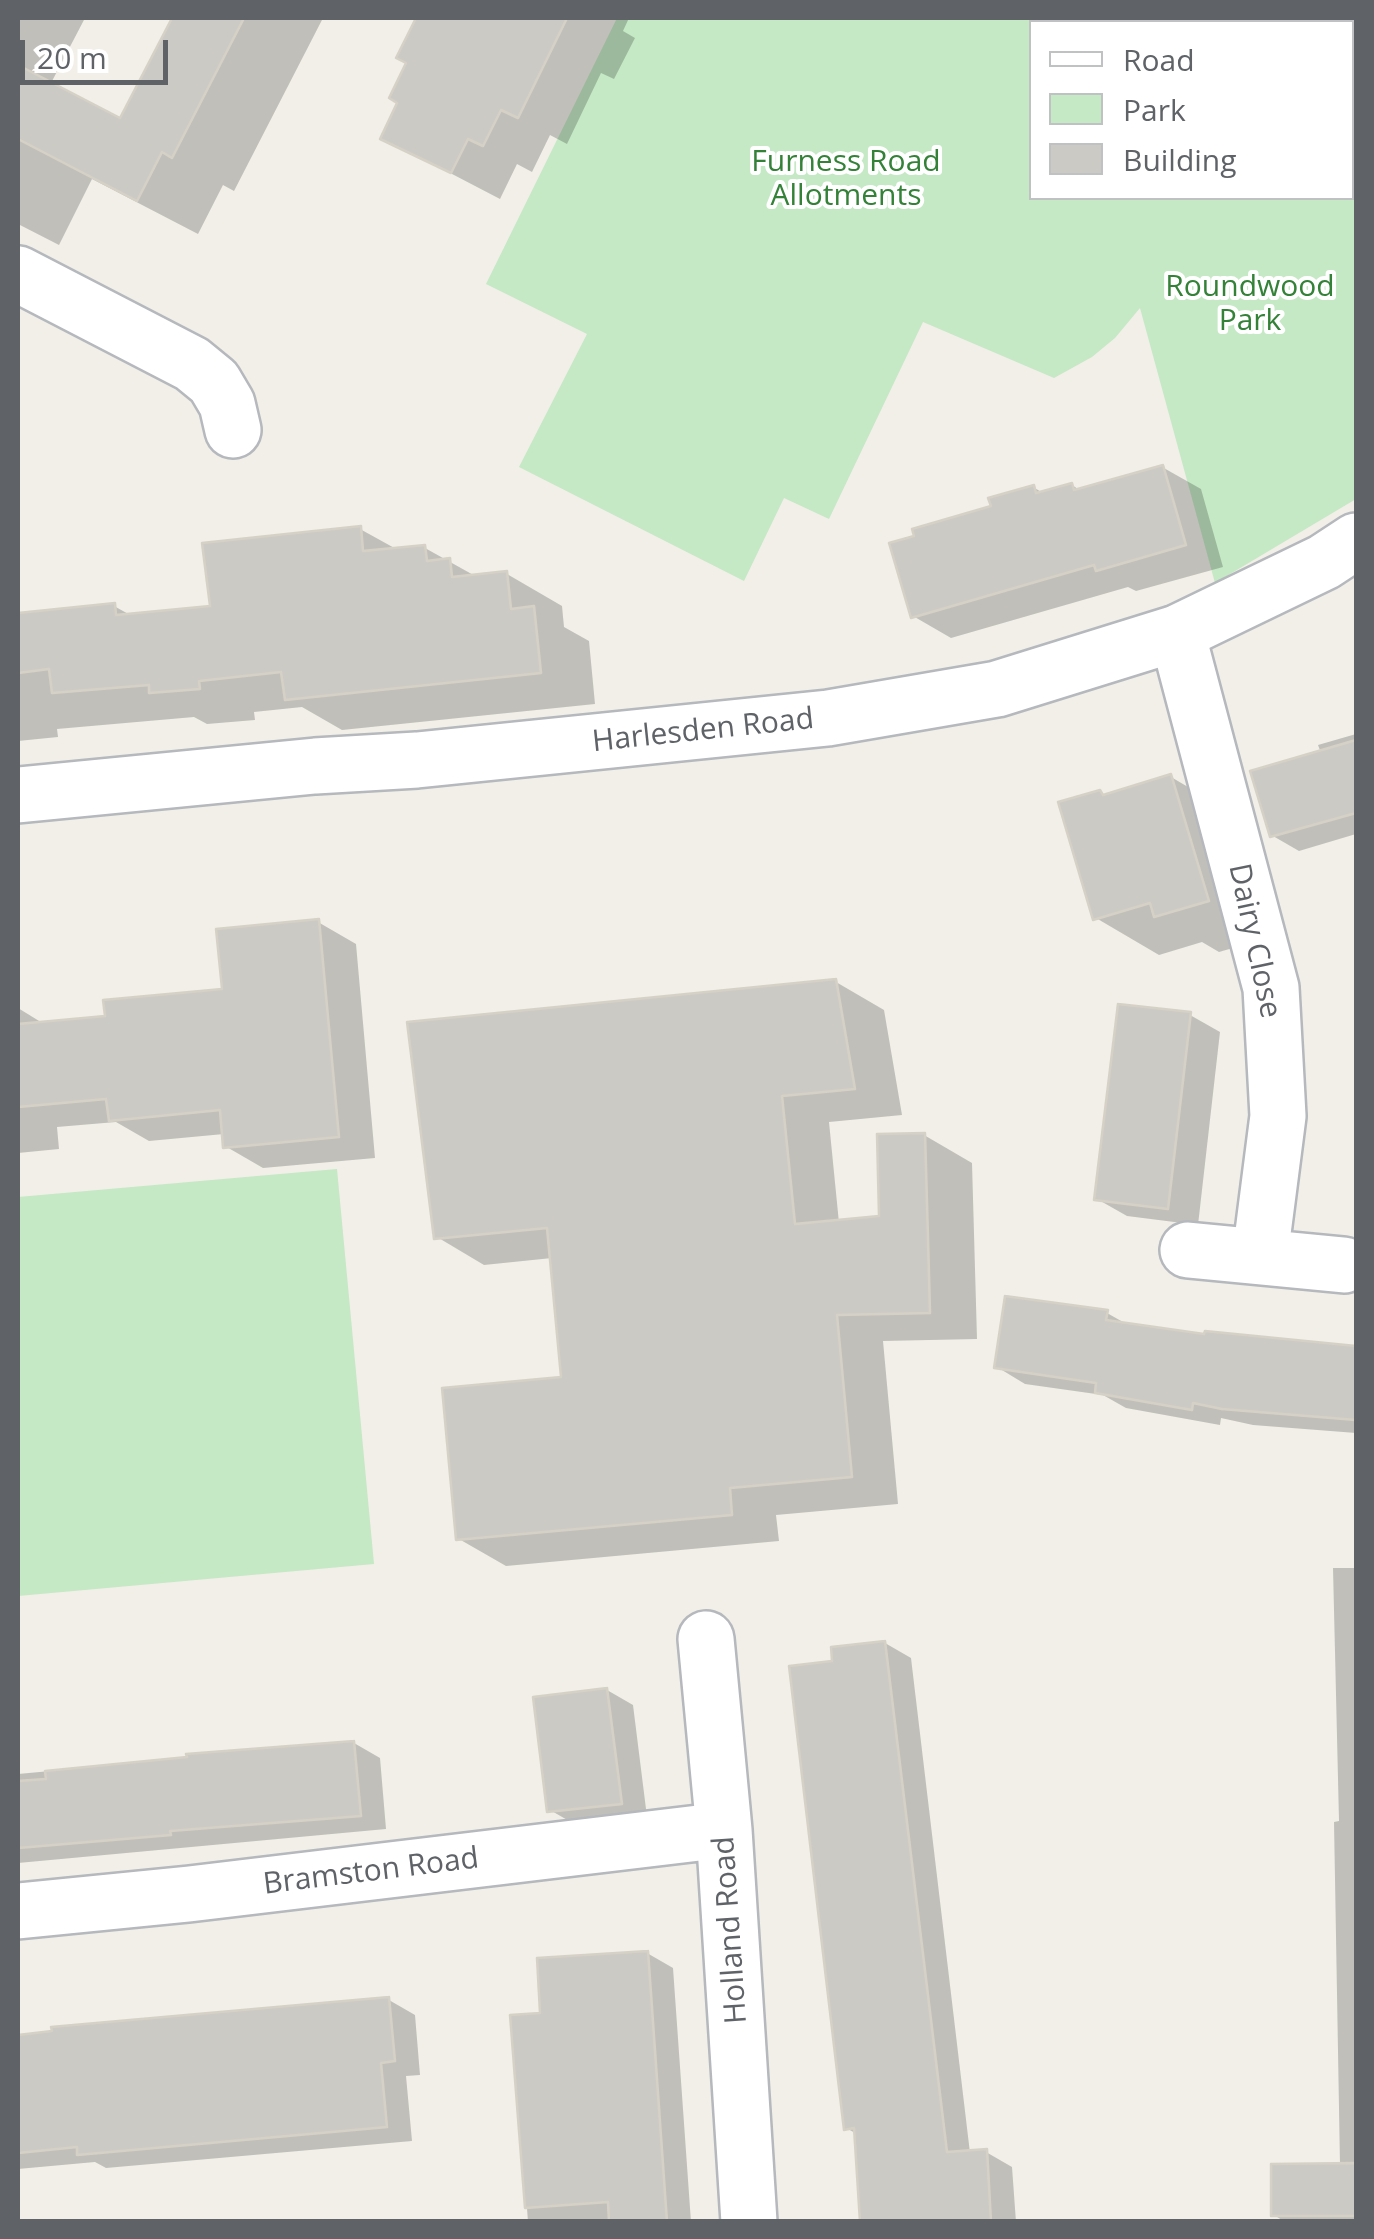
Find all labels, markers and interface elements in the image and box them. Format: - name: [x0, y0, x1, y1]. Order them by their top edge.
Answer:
- scale bar: [25, 20, 172, 82]
- legend: [1029, 20, 1354, 200]
- text: 20 m: [37, 37, 107, 78]
- text: Road: [1123, 39, 1195, 80]
- text: Park: [1123, 89, 1186, 130]
- text: Building: [1123, 139, 1237, 180]
- park label: Furness Road Allotments: [751, 144, 941, 214]
- park label: Roundwood Park: [1165, 269, 1335, 340]
- street label: Harlesden Road: [590, 701, 816, 761]
- street label: Dairy Close: [1220, 861, 1288, 1021]
- street label: Holland Road: [706, 1835, 756, 2025]
- street label: Bramston Road: [261, 1841, 481, 1903]

